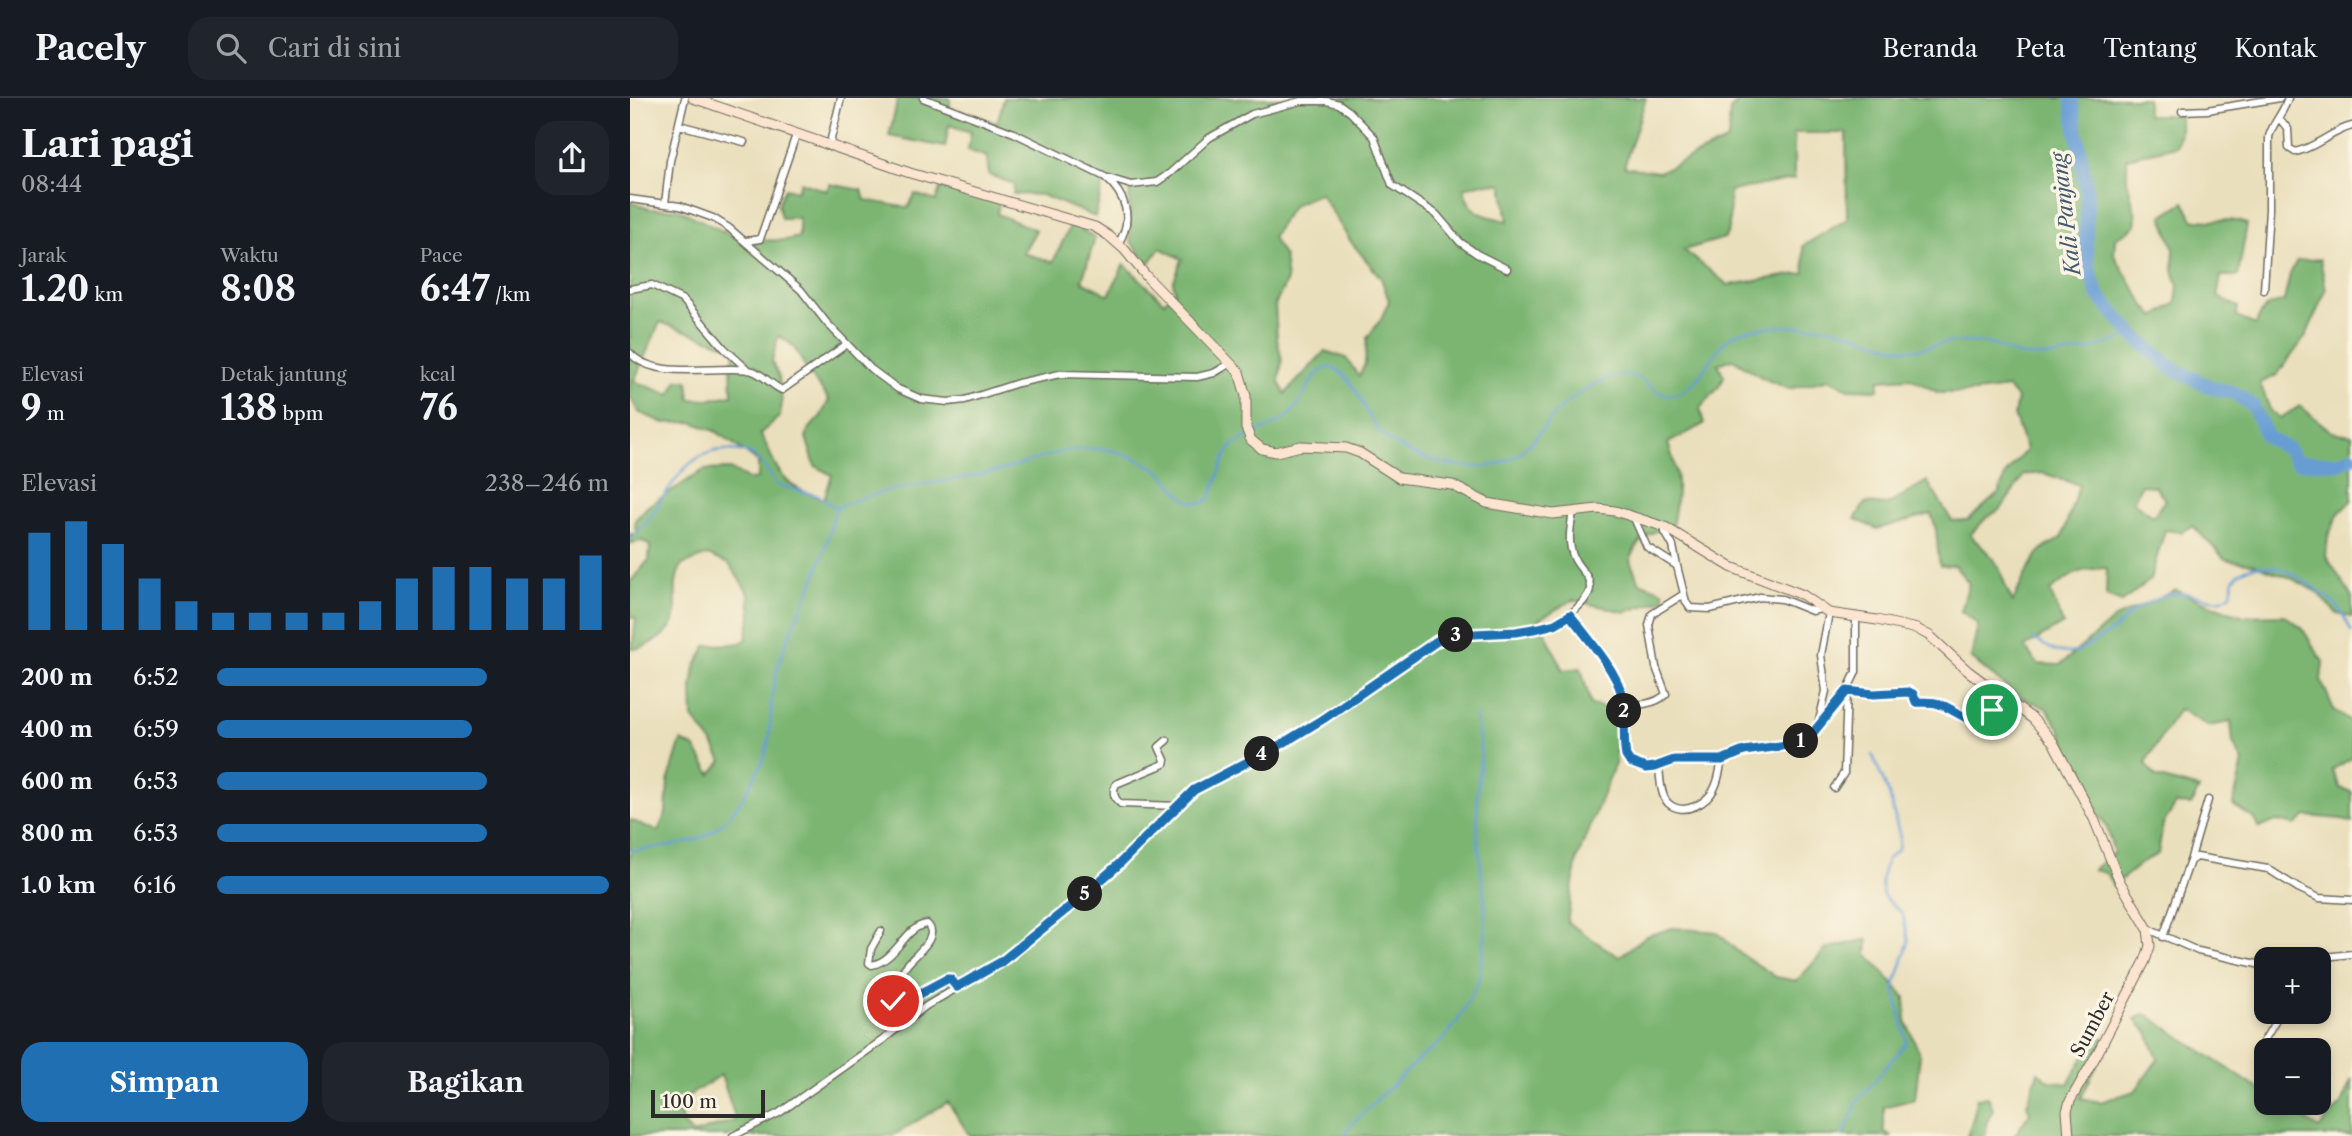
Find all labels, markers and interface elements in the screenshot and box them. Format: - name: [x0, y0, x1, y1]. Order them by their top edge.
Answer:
- search box: [188, 17, 678, 80]
- text: Pacely: [35, 28, 146, 69]
- icon: search: [212, 29, 250, 67]
- text: Cari di sini: [268, 32, 401, 64]
- text: Beranda: [1882, 34, 1978, 63]
- text: Peta: [2016, 34, 2065, 63]
- text: Tentang: [2103, 34, 2196, 63]
- text: Kontak: [2234, 34, 2317, 63]
- text: Lari pagi: [21, 120, 194, 167]
- button: share: [535, 121, 609, 195]
- water label: Kali Panjang: [2045, 149, 2086, 279]
- text: 08:44: [21, 170, 82, 198]
- text: Jarak: [21, 244, 66, 267]
- text: Waktu: [220, 244, 279, 267]
- text: Pace: [420, 244, 463, 267]
- text: 1.20: [21, 267, 89, 310]
- text: 8:08: [220, 267, 296, 310]
- text: 6:47: [420, 267, 490, 310]
- text: km: [89, 283, 123, 306]
- text: /km: [490, 283, 531, 306]
- text: Elevasi: [21, 363, 84, 386]
- text: Detak jantung: [220, 363, 346, 386]
- text: kcal: [420, 363, 456, 386]
- text: 9: [21, 386, 42, 429]
- text: 138: [220, 386, 277, 429]
- text: 76: [420, 386, 458, 429]
- text: m: [42, 402, 65, 425]
- text: bpm: [277, 402, 323, 425]
- text: Elevasi: [21, 469, 97, 497]
- text: 238–246 m: [485, 469, 609, 497]
- pin: 3: [1438, 618, 1474, 652]
- text: 3: [1450, 623, 1461, 646]
- text: 200 m: [21, 663, 93, 691]
- text: 6:52: [133, 663, 179, 691]
- pin: [1962, 680, 2022, 740]
- icon: arrive: [1973, 691, 2011, 729]
- pin: 2: [1606, 694, 1642, 728]
- text: 2: [1618, 699, 1629, 722]
- text: 400 m: [21, 715, 93, 743]
- text: 6:59: [133, 715, 179, 743]
- pin: 1: [1784, 724, 1818, 758]
- text: 1: [1796, 729, 1805, 752]
- pin: 4: [1244, 736, 1280, 772]
- text: 4: [1256, 742, 1267, 765]
- text: 600 m: [21, 767, 93, 795]
- text: 6:53: [133, 767, 178, 795]
- text: 800 m: [21, 819, 93, 847]
- text: 6:53: [133, 819, 178, 847]
- text: 1.0 km: [21, 871, 96, 899]
- text: 6:16: [133, 871, 176, 899]
- pin: 5: [1068, 876, 1102, 912]
- text: 5: [1079, 882, 1090, 905]
- map controls: [2254, 947, 2331, 1115]
- button: +: [2254, 947, 2331, 1024]
- pin: [863, 971, 923, 1031]
- icon: check: [874, 982, 912, 1020]
- street label: Sumber: [2066, 988, 2119, 1061]
- button: −: [2254, 1038, 2331, 1115]
- button: Simpan: [21, 1042, 308, 1122]
- button: Bagikan: [322, 1042, 609, 1122]
- scale bar: [651, 1087, 765, 1119]
- text: 100 m: [662, 1090, 717, 1113]

